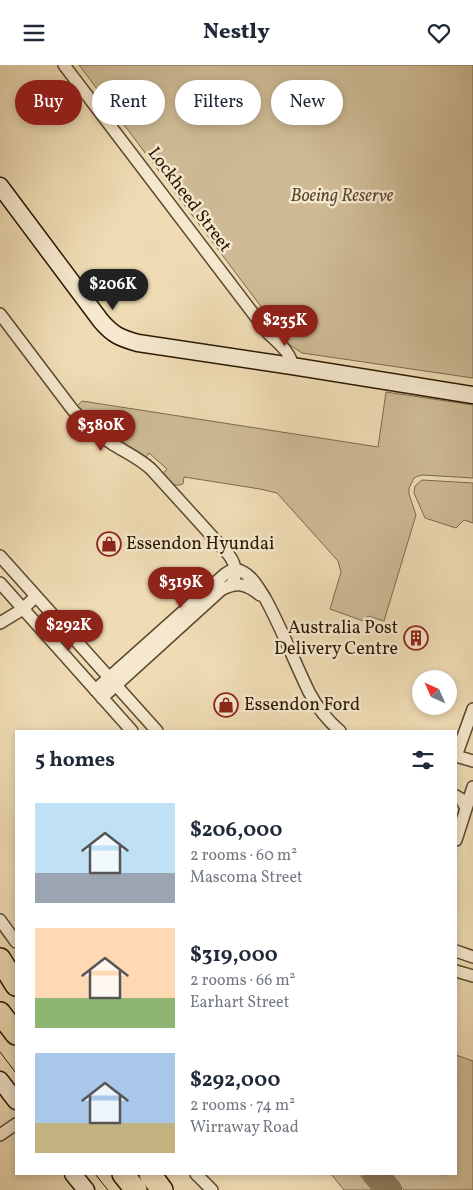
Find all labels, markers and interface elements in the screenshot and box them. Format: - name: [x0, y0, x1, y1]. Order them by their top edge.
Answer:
- text: Nestly: [203, 17, 270, 48]
- icon: menu: [20, 19, 48, 47]
- icon: heart: [425, 19, 453, 47]
- chip: Buy: [15, 80, 82, 125]
- chip: Rent: [92, 80, 165, 125]
- chip: Filters: [175, 80, 261, 125]
- chip: New: [271, 80, 343, 125]
- street label: Lockheed Street: [141, 142, 237, 258]
- park label: Boeing Reserve: [291, 184, 394, 209]
- pin: $206K: [78, 269, 148, 311]
- text: $206K: [89, 274, 137, 296]
- pin: $235K: [250, 305, 320, 347]
- text: $235K: [263, 310, 307, 332]
- pin: $380K: [66, 409, 136, 452]
- text: $380K: [77, 415, 125, 437]
- shop icon: Essendon Hyundai: [96, 531, 122, 557]
- place label: Essendon Hyundai: [126, 532, 274, 557]
- pin: $319K: [146, 567, 216, 609]
- text: $319K: [159, 572, 203, 594]
- pin: $292K: [34, 609, 104, 652]
- text: $292K: [46, 615, 92, 637]
- place label: Australia Post Delivery Centre: [274, 616, 398, 662]
- building icon: Australia Post Delivery Centre: [403, 625, 429, 651]
- north arrow: [412, 670, 458, 715]
- map controls: [412, 670, 457, 715]
- shop icon: Essendon Ford: [213, 692, 239, 718]
- place label: Essendon Ford: [244, 693, 360, 718]
- text: 5 homes: [35, 746, 115, 775]
- icon: filters: [409, 746, 437, 774]
- text: $206,000: [190, 816, 282, 845]
- icon: home: [75, 823, 135, 883]
- text: 2 rooms · 60 m²: [190, 845, 297, 867]
- text: Mascoma Street: [190, 867, 303, 889]
- text: $319,000: [190, 941, 278, 970]
- icon: home: [75, 948, 135, 1008]
- text: 2 rooms · 66 m²: [190, 970, 296, 992]
- text: Earhart Street: [190, 992, 289, 1014]
- text: $292,000: [190, 1066, 280, 1095]
- icon: home: [75, 1073, 135, 1133]
- text: 2 rooms · 74 m²: [190, 1095, 295, 1117]
- text: Wirraway Road: [190, 1117, 299, 1139]

